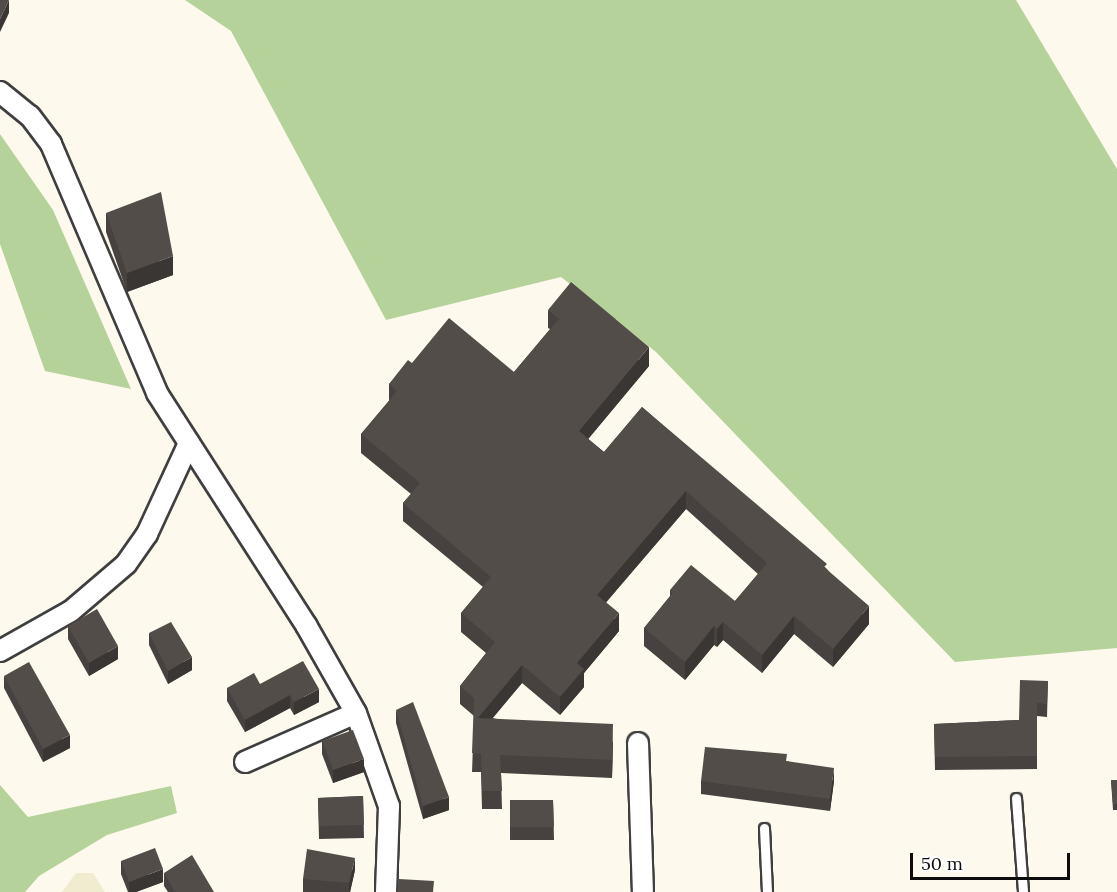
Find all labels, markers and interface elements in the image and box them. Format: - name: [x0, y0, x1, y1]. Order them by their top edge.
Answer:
- scale bar: [913, 841, 1074, 879]
- text: 50 m: [921, 852, 963, 875]

